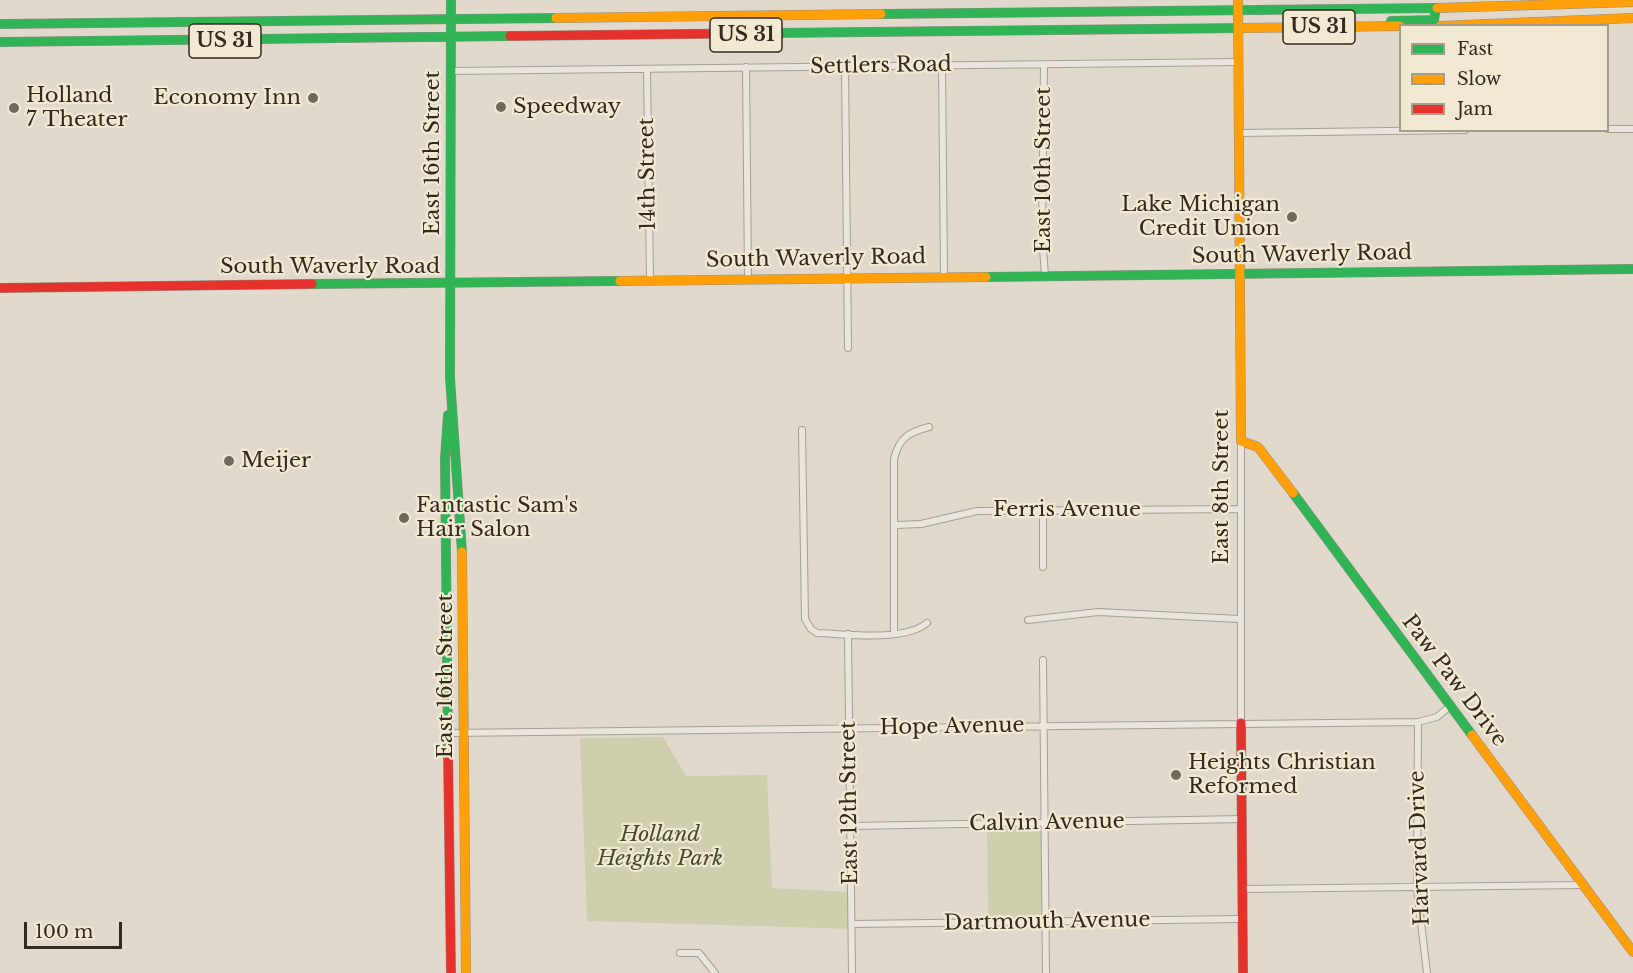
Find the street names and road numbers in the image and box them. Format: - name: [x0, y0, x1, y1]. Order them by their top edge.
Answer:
- road number: US 31: [1283, 10, 1355, 44]
- road number: US 31: [710, 18, 782, 52]
- road number: US 31: [189, 24, 261, 58]
- street label: Settlers Road: [810, 52, 952, 80]
- street label: East 16th Street: [420, 71, 446, 235]
- street label: East 10th Street: [1031, 87, 1057, 253]
- street label: 14th Street: [634, 117, 662, 231]
- street label: South Waverly Road: [1192, 240, 1412, 270]
- street label: South Waverly Road: [706, 244, 926, 274]
- street label: South Waverly Road: [220, 254, 440, 280]
- street label: East 8th Street: [1209, 410, 1235, 564]
- street label: Ferris Avenue: [993, 497, 1141, 523]
- street label: East 16th Street: [433, 594, 459, 758]
- street label: Paw Paw Drive: [1396, 610, 1512, 752]
- street label: Hope Avenue: [879, 713, 1025, 741]
- street label: East 12th Street: [836, 721, 864, 885]
- street label: Harvard Drive: [1405, 770, 1435, 926]
- street label: Calvin Avenue: [969, 809, 1125, 837]
- street label: Dartmouth Avenue: [943, 908, 1151, 936]

